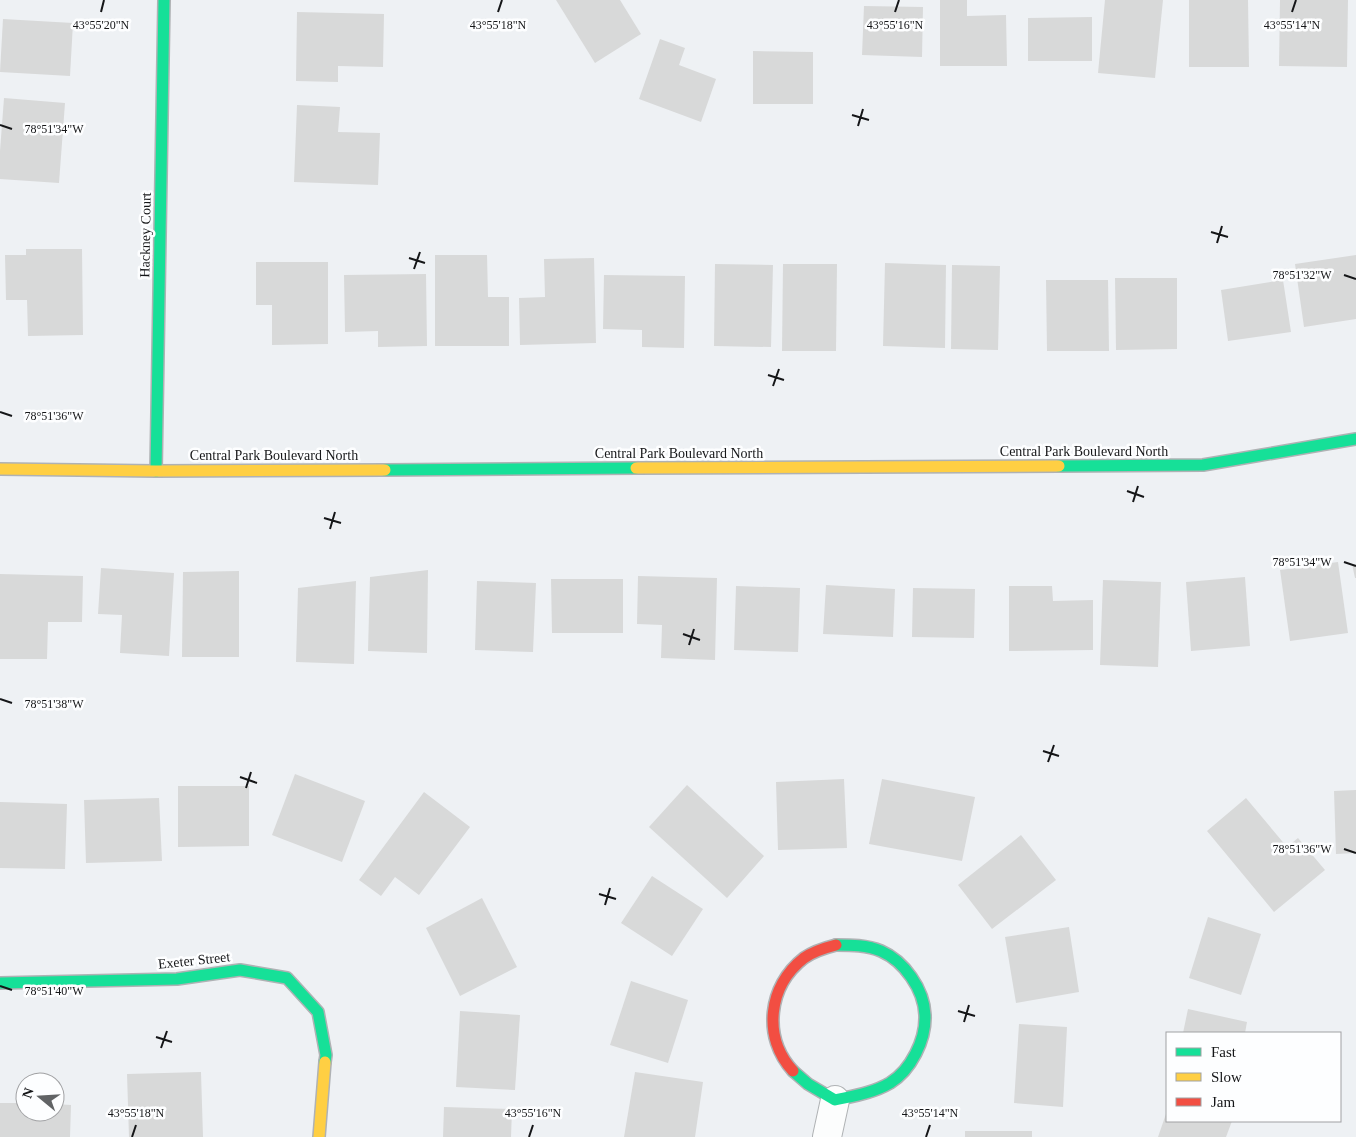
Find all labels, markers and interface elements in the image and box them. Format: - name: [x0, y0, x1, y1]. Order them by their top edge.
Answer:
- text: 43°55'20"N: [73, 18, 130, 32]
- text: 43°55'18"N: [470, 18, 527, 32]
- text: 43°55'16"N: [867, 18, 924, 32]
- text: 43°55'14"N: [1264, 18, 1321, 32]
- text: 78°51'34"W: [24, 122, 84, 136]
- street label: Hackney Court: [137, 192, 154, 278]
- text: 78°51'32"W: [1272, 268, 1332, 282]
- text: 78°51'36"W: [24, 409, 84, 423]
- street label: Central Park Boulevard North: [1000, 444, 1168, 459]
- street label: Central Park Boulevard North: [595, 446, 763, 461]
- street label: Central Park Boulevard North: [190, 448, 358, 463]
- text: 78°51'34"W: [1272, 555, 1332, 569]
- text: 78°51'38"W: [24, 697, 84, 711]
- text: 78°51'36"W: [1272, 842, 1332, 856]
- street label: Exeter Street: [157, 949, 231, 972]
- text: 78°51'40"W: [24, 984, 84, 998]
- legend: [1166, 1032, 1341, 1122]
- text: Fast: [1211, 1044, 1237, 1060]
- text: Slow: [1211, 1069, 1242, 1085]
- north arrow: [15, 1072, 65, 1122]
- text: N: [19, 1086, 37, 1100]
- text: Jam: [1211, 1094, 1235, 1110]
- text: 43°55'18"N: [108, 1106, 165, 1120]
- text: 43°55'16"N: [505, 1106, 562, 1120]
- text: 43°55'14"N: [902, 1106, 959, 1120]

